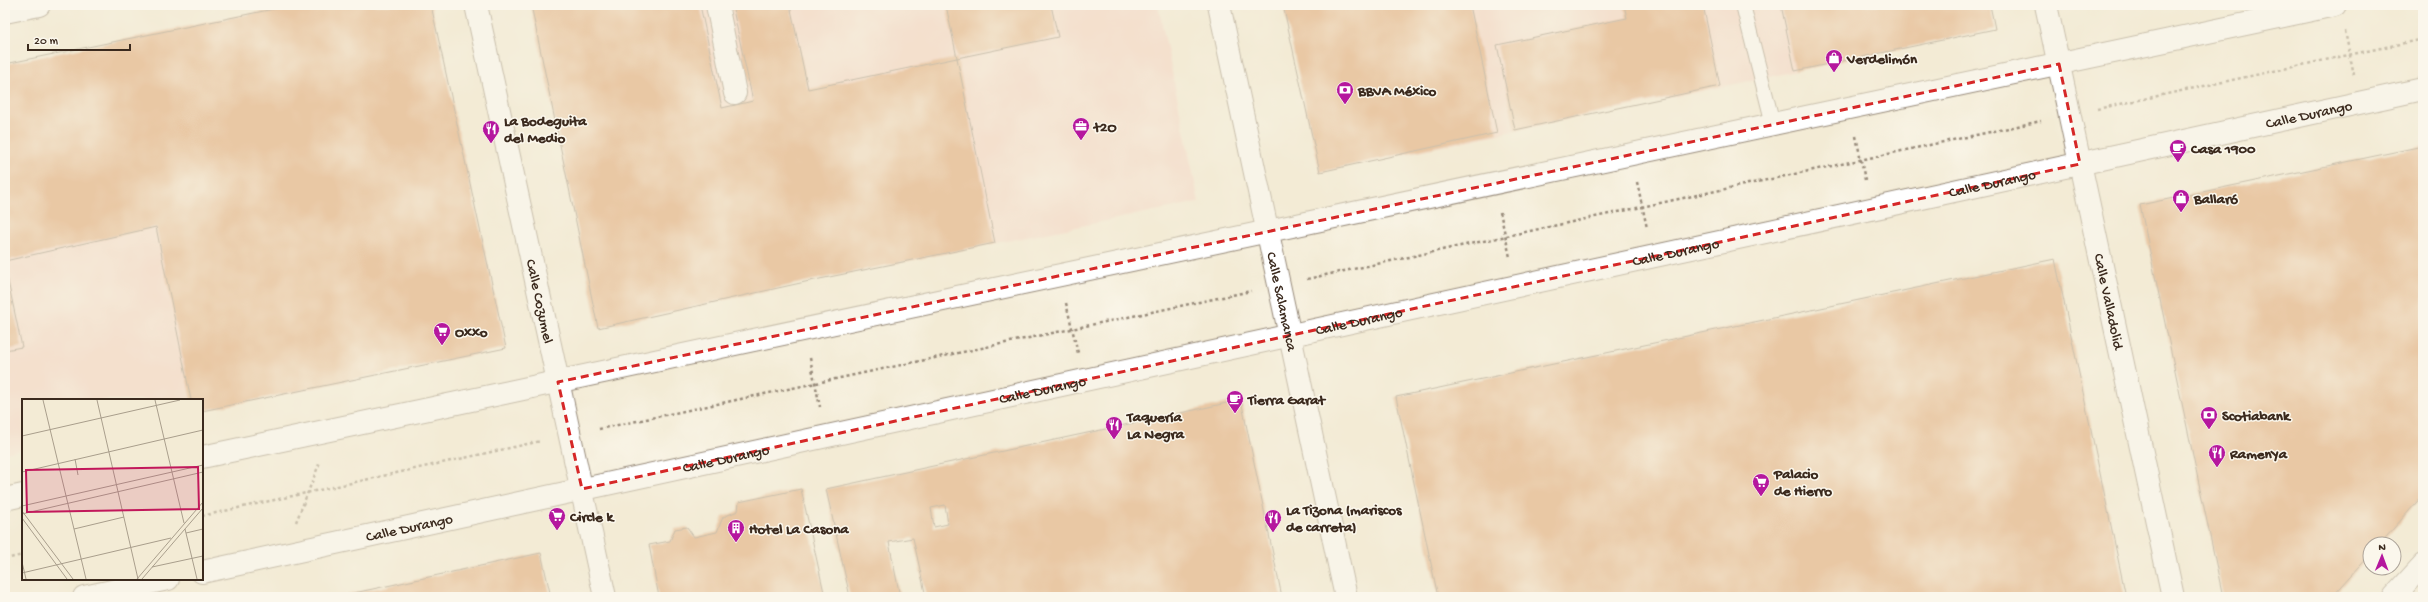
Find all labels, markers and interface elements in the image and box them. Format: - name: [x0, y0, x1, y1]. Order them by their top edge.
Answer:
- scale bar: [28, 26, 130, 52]
- text: 20 m: [34, 35, 59, 49]
- shop icon: Verdelimón: [1824, 48, 1844, 73]
- place label: Verdelimón: [1846, 51, 1918, 69]
- bank icon: BBVA México: [1335, 80, 1355, 105]
- place label: BBVA México: [1357, 83, 1436, 101]
- street label: Calle Durango: [2264, 98, 2354, 134]
- place label: La Bodeguita del Medio: [504, 113, 587, 148]
- office icon: t2O: [1071, 116, 1091, 141]
- restaurant icon: La Bodeguita del Medio: [481, 119, 501, 144]
- place label: t2O: [1092, 119, 1117, 137]
- cafe icon: Casa 1900: [2168, 138, 2188, 163]
- place label: Casa 1900: [2190, 141, 2256, 159]
- street label: Calle Durango: [1947, 166, 2038, 203]
- shop icon: Ballaró: [2171, 188, 2191, 213]
- place label: Ballaró: [2193, 191, 2238, 209]
- street label: Calle Durango: [1631, 235, 1721, 272]
- street label: Calle Salamanca: [1261, 250, 1300, 354]
- street label: Calle Valladolid: [2089, 252, 2127, 353]
- street label: Calle Cozumel: [521, 258, 556, 345]
- street label: Calle Durango: [1314, 304, 1405, 341]
- supermarket icon: Oxxo: [432, 321, 452, 346]
- place label: Oxxo: [455, 324, 488, 342]
- street label: Calle Durango: [998, 373, 1088, 409]
- cafe icon: Tierra Garat: [1225, 389, 1245, 414]
- place label: Tierra Garat: [1247, 392, 1327, 410]
- inset map: [22, 399, 203, 580]
- bank icon: Scotiabank: [2199, 405, 2219, 430]
- place label: Scotiabank: [2222, 408, 2292, 426]
- place label: Taquería La Negra: [1126, 409, 1185, 444]
- restaurant icon: Taquería La Negra: [1104, 415, 1124, 440]
- street label: Calle Durango: [681, 442, 771, 478]
- restaurant icon: RamenYa: [2207, 443, 2227, 468]
- place label: RamenYa: [2229, 446, 2288, 464]
- place label: Palacio de Hierro: [1773, 466, 1832, 501]
- supermarket icon: Palacio de Hierro: [1751, 472, 1771, 497]
- place label: La Tizona (mariscos de carreta): [1286, 502, 1403, 537]
- supermarket icon: Circle k: [547, 506, 567, 531]
- restaurant icon: La Tizona (mariscos de carreta): [1263, 508, 1283, 533]
- place label: Circle k: [569, 509, 615, 527]
- street label: Calle Durango: [364, 511, 455, 547]
- building icon: Hotel La Casona: [726, 518, 746, 543]
- place label: Hotel La Casona: [749, 521, 849, 539]
- north arrow: [2362, 536, 2402, 576]
- text: N: [2378, 542, 2386, 554]

